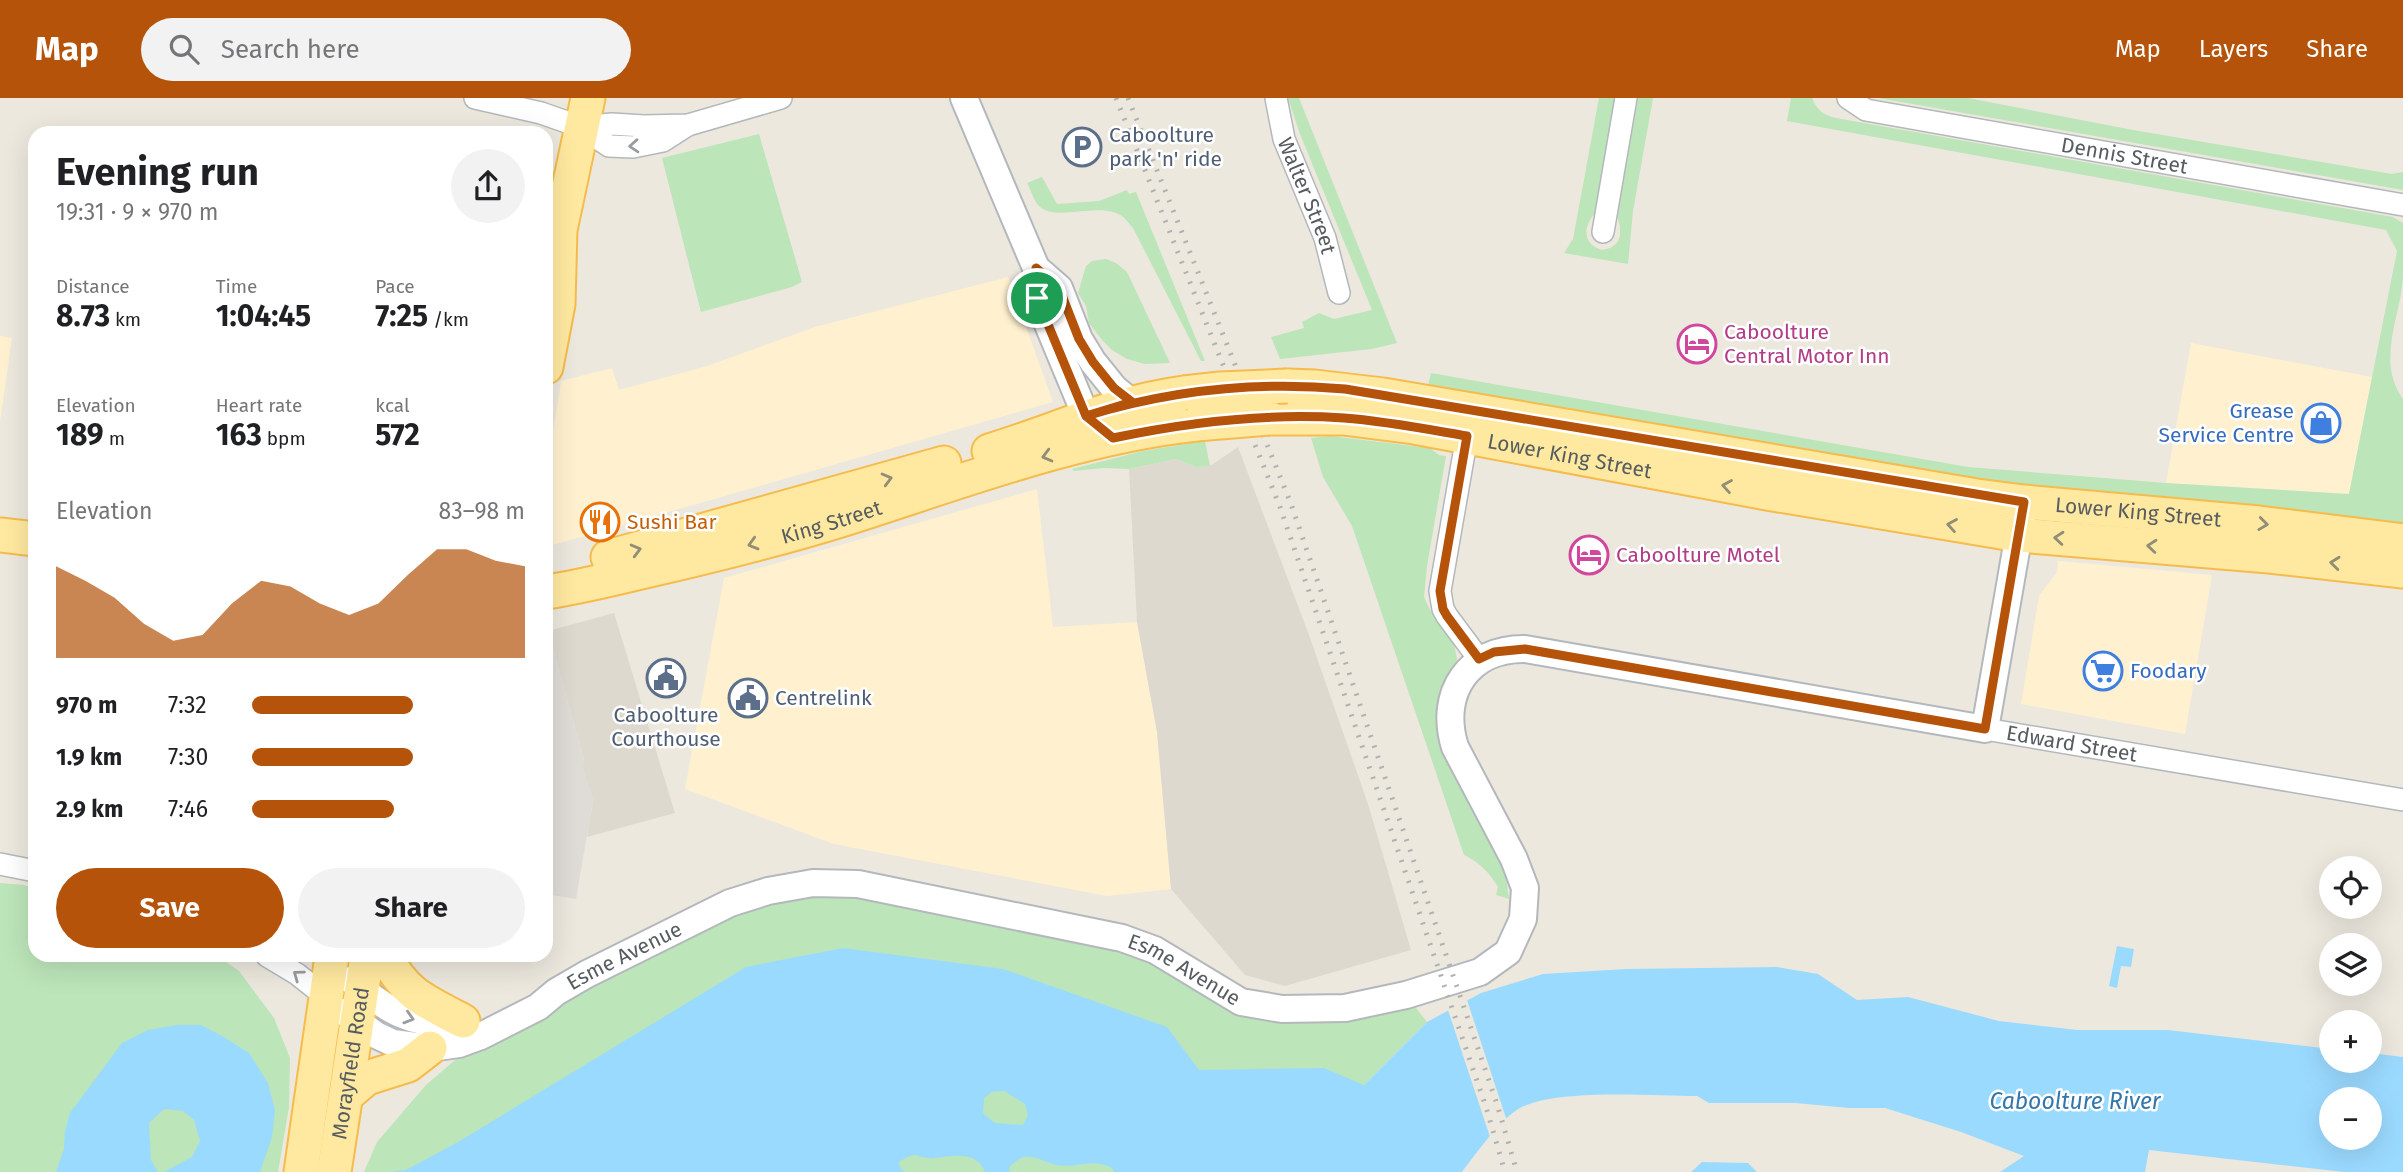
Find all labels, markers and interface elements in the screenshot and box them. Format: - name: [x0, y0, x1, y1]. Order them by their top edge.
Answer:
- search box: [141, 18, 631, 81]
- text: Map: [35, 29, 99, 69]
- icon: search: [165, 30, 203, 68]
- text: Search here: [221, 34, 360, 65]
- text: Map: [2115, 35, 2161, 63]
- text: Layers: [2199, 35, 2268, 63]
- text: Share: [2306, 35, 2368, 63]
- place label: Caboolture park 'n' ride: [1109, 122, 1222, 172]
- parking icon: Caboolture park 'n' ride: [1061, 126, 1103, 168]
- street label: Dennis Street: [2059, 132, 2190, 180]
- street label: Walter Street: [1272, 134, 1342, 257]
- one-way arrow: [629, 138, 640, 153]
- text: Evening run: [56, 149, 259, 195]
- button: share: [451, 149, 525, 223]
- text: 19:31 · 9 × 970 m: [56, 198, 218, 226]
- pin: [1007, 268, 1067, 328]
- text: Distance: [56, 275, 130, 298]
- text: Time: [216, 275, 257, 298]
- text: Pace: [375, 275, 415, 298]
- icon: arrive: [1018, 279, 1056, 317]
- text: 8.73: [56, 298, 110, 334]
- text: 1:04:45: [216, 298, 311, 334]
- text: 7:25: [375, 298, 428, 334]
- text: km: [110, 308, 141, 331]
- text: /km: [428, 308, 469, 331]
- place label: Caboolture Central Motor Inn: [1724, 319, 1890, 369]
- hotel icon: Caboolture Central Motor Inn: [1676, 323, 1718, 365]
- text: Elevation: [56, 394, 136, 417]
- text: Heart rate: [216, 394, 302, 417]
- text: kcal: [375, 394, 410, 417]
- place label: Grease Service Centre: [2159, 398, 2294, 448]
- shop icon: Grease Service Centre: [2300, 402, 2342, 444]
- text: 189: [56, 417, 104, 453]
- text: 163: [216, 417, 262, 453]
- text: 572: [375, 417, 420, 453]
- text: m: [104, 427, 125, 450]
- text: bpm: [262, 427, 306, 450]
- street label: Lower King Street: [1485, 428, 1654, 484]
- one-way arrow: [1041, 448, 1053, 462]
- one-way arrow: [881, 473, 893, 487]
- one-way arrow: [1722, 479, 1733, 494]
- street label: Lower King Street: [2054, 492, 2223, 533]
- street label: King Street: [778, 495, 885, 550]
- text: Elevation: [56, 497, 152, 525]
- text: 83–98 m: [439, 497, 525, 525]
- restaurant icon: Sushi Bar: [579, 501, 621, 543]
- place label: Sushi Bar: [627, 509, 717, 535]
- one-way arrow: [2257, 516, 2268, 531]
- one-way arrow: [1946, 518, 1958, 533]
- one-way arrow: [2053, 531, 2064, 546]
- hotel icon: Caboolture Motel: [1568, 534, 1610, 576]
- one-way arrow: [748, 536, 760, 550]
- one-way arrow: [2146, 539, 2157, 554]
- place label: Caboolture Motel: [1616, 542, 1780, 568]
- one-way arrow: [630, 543, 642, 558]
- one-way arrow: [2329, 556, 2340, 571]
- supermarket icon: Foodary: [2082, 650, 2124, 692]
- public building icon: Caboolture Courthouse: [645, 657, 687, 699]
- place label: Foodary: [2130, 658, 2207, 684]
- public building icon: Centrelink: [727, 677, 769, 719]
- place label: Centrelink: [775, 685, 872, 711]
- text: 970 m: [56, 691, 117, 719]
- text: 7:32: [168, 691, 207, 719]
- place label: Caboolture Courthouse: [611, 702, 721, 752]
- street label: Edward Street: [2004, 720, 2140, 768]
- text: 1.9 km: [56, 743, 122, 771]
- text: 7:30: [168, 743, 208, 771]
- text: 2.9 km: [56, 795, 123, 823]
- text: 7:46: [168, 795, 208, 823]
- map controls: [2319, 856, 2382, 1150]
- button: locate: [2319, 856, 2382, 919]
- button: Save: [56, 868, 284, 948]
- button: Share: [298, 868, 525, 948]
- street label: Esme Avenue: [562, 916, 686, 996]
- street label: Esme Avenue: [1124, 928, 1245, 1012]
- button: layers: [2319, 933, 2382, 996]
- one-way arrow: [293, 971, 306, 984]
- street label: Morayfield Road: [326, 985, 375, 1141]
- one-way arrow: [402, 1009, 414, 1024]
- button: +: [2319, 1010, 2382, 1073]
- water label: Caboolture River: [1989, 1087, 2162, 1115]
- button: −: [2319, 1087, 2382, 1150]

